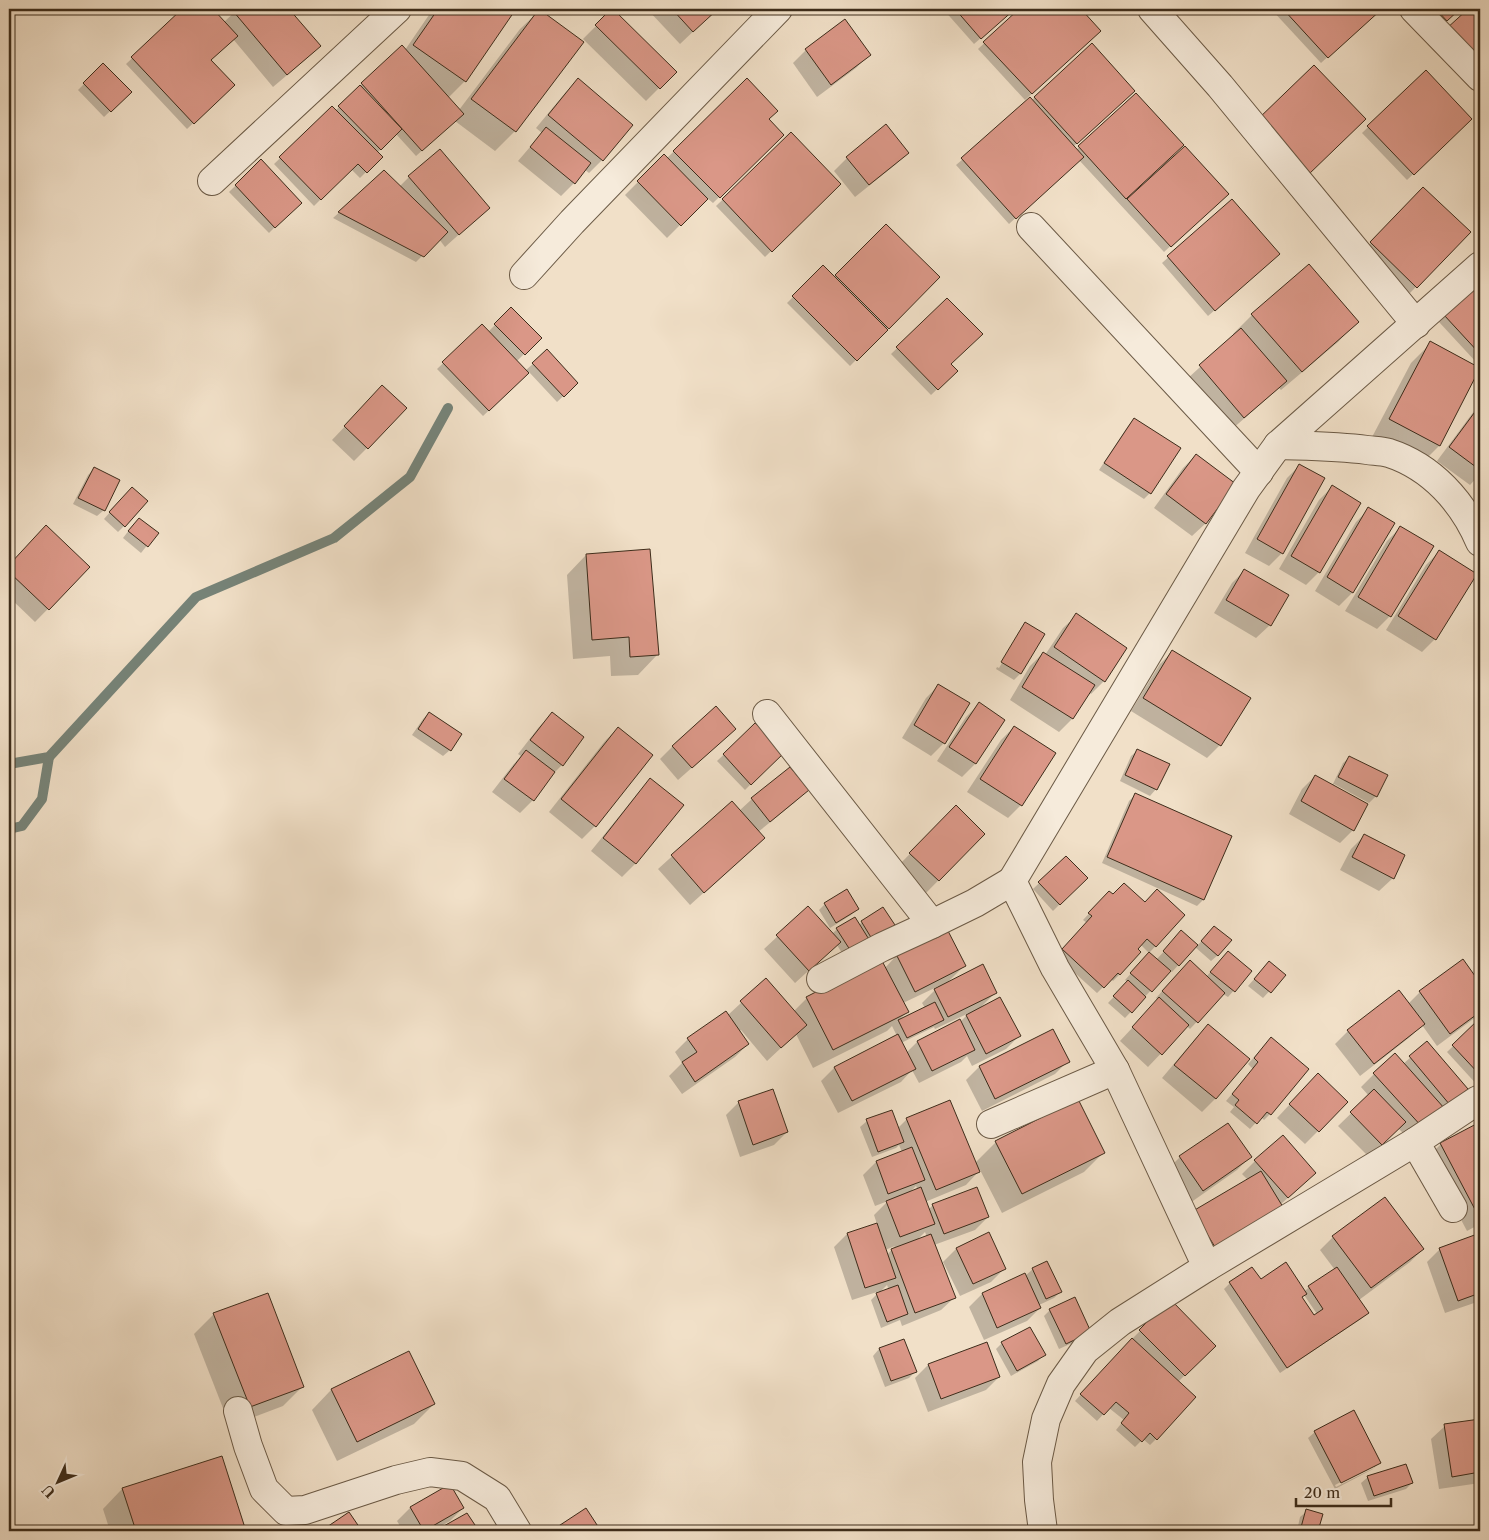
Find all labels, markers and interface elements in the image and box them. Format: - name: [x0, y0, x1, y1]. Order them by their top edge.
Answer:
- north arrow: [32, 1458, 82, 1508]
- scale bar: [1296, 1475, 1392, 1507]
- text: U: [38, 1480, 59, 1501]
- text: 20 m: [1304, 1483, 1340, 1502]

